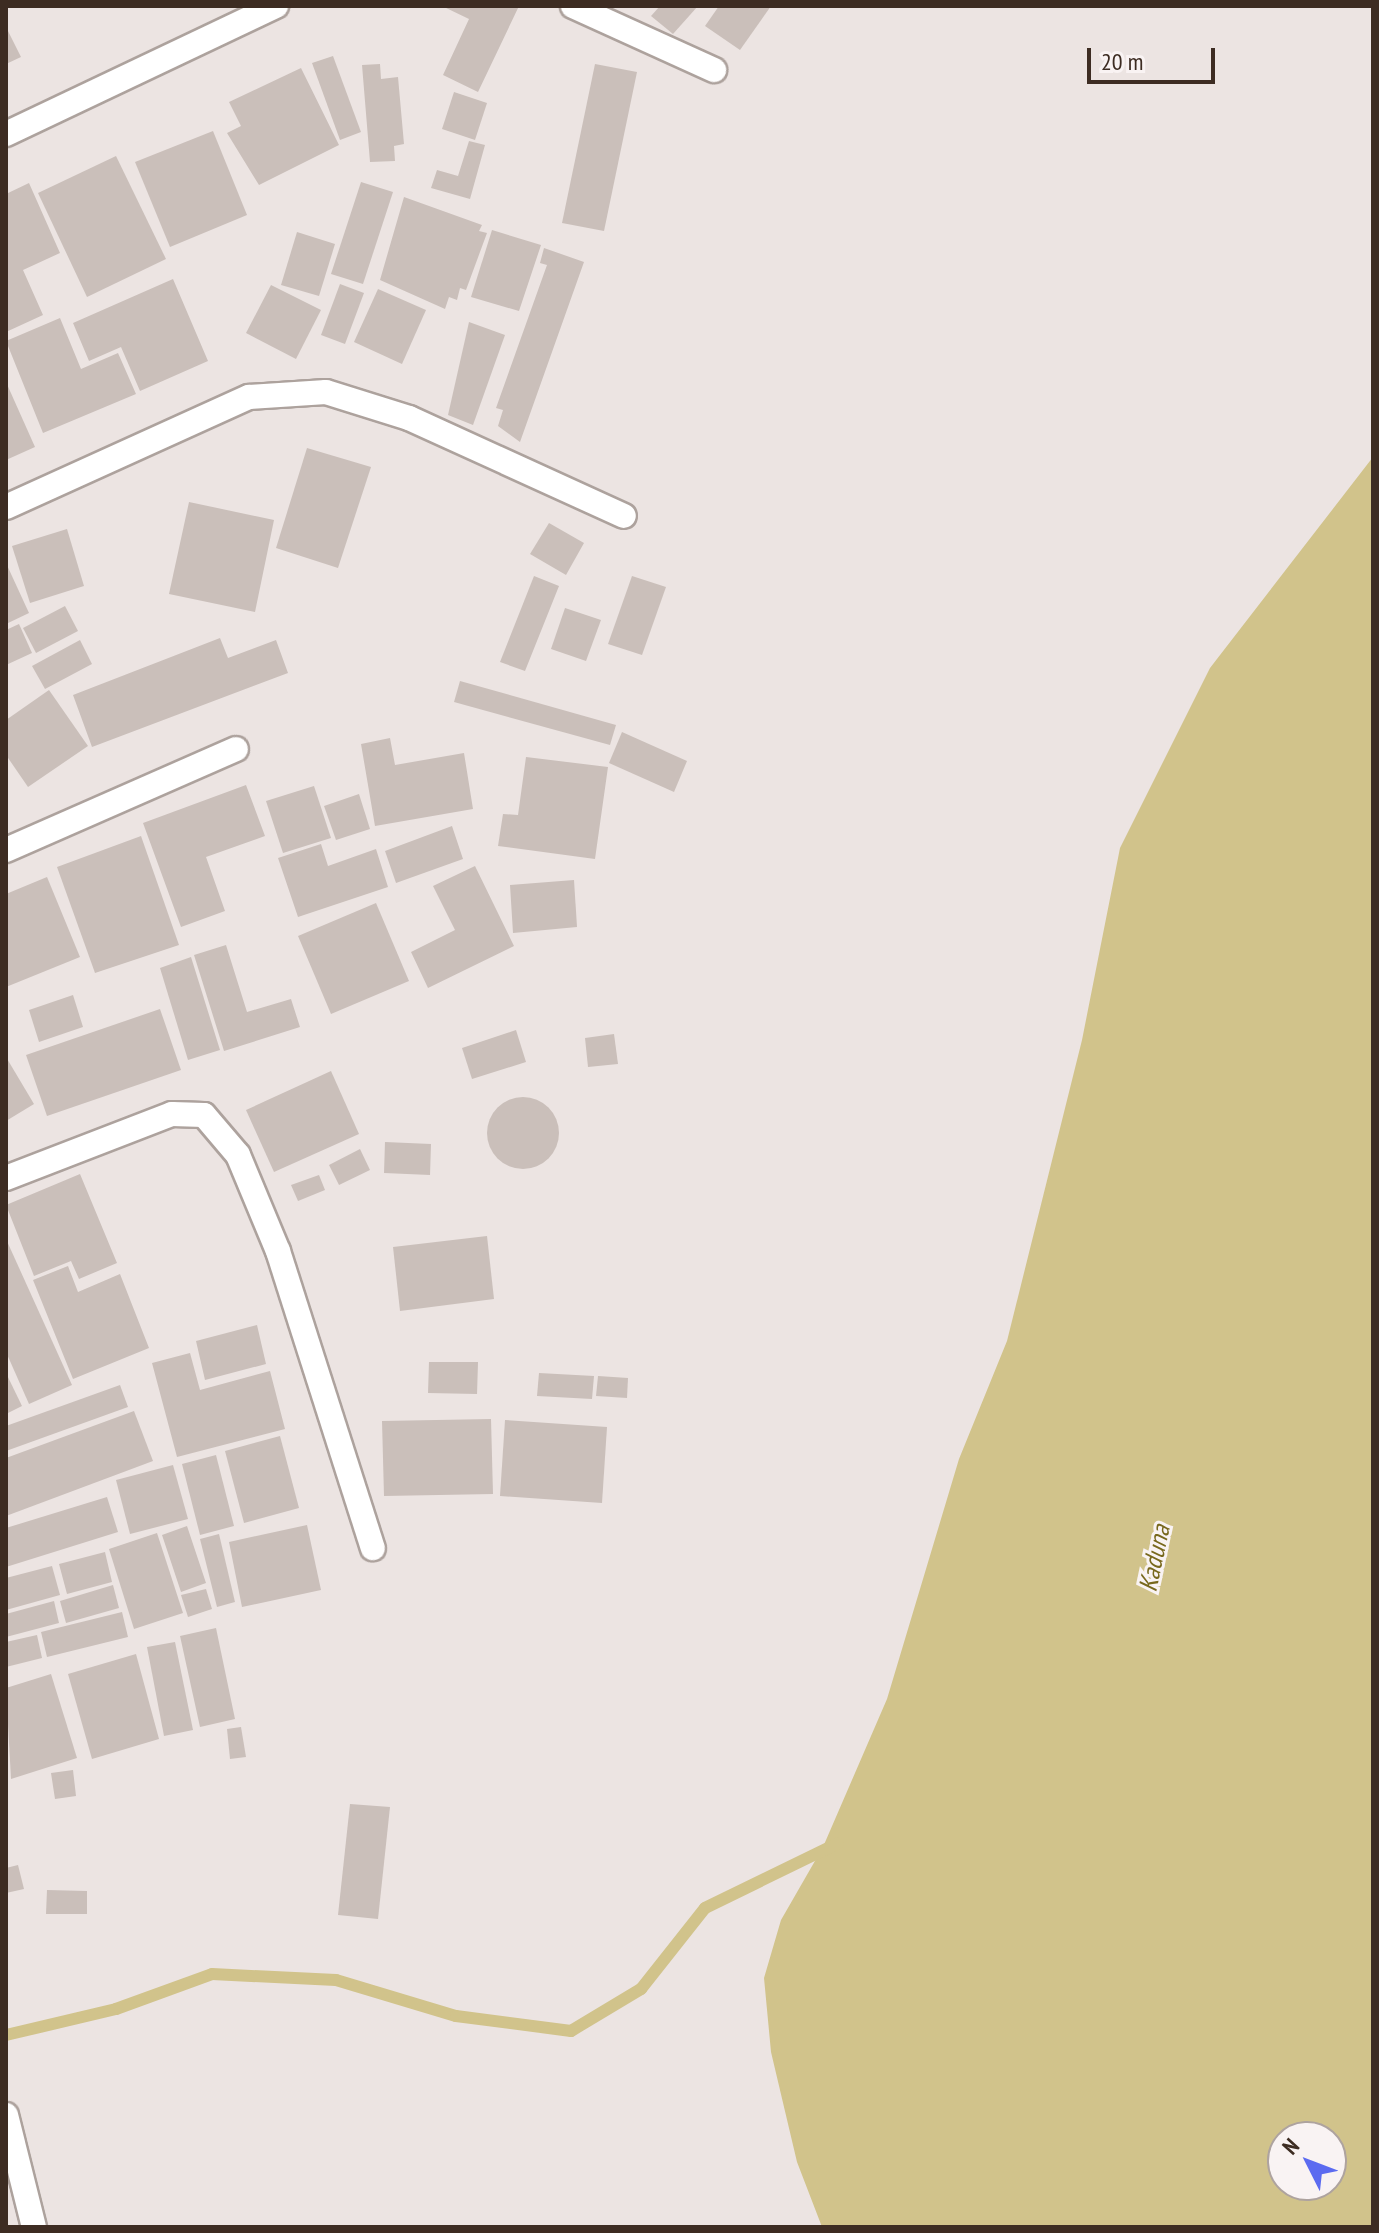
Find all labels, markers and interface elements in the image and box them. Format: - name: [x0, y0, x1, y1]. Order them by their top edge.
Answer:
- scale bar: [1091, 32, 1219, 82]
- text: 20 m: [1101, 46, 1143, 77]
- water label: Kaduna: [1132, 1522, 1176, 1594]
- north arrow: [1267, 2121, 1347, 2201]
- text: N: [1276, 2132, 1305, 2160]

